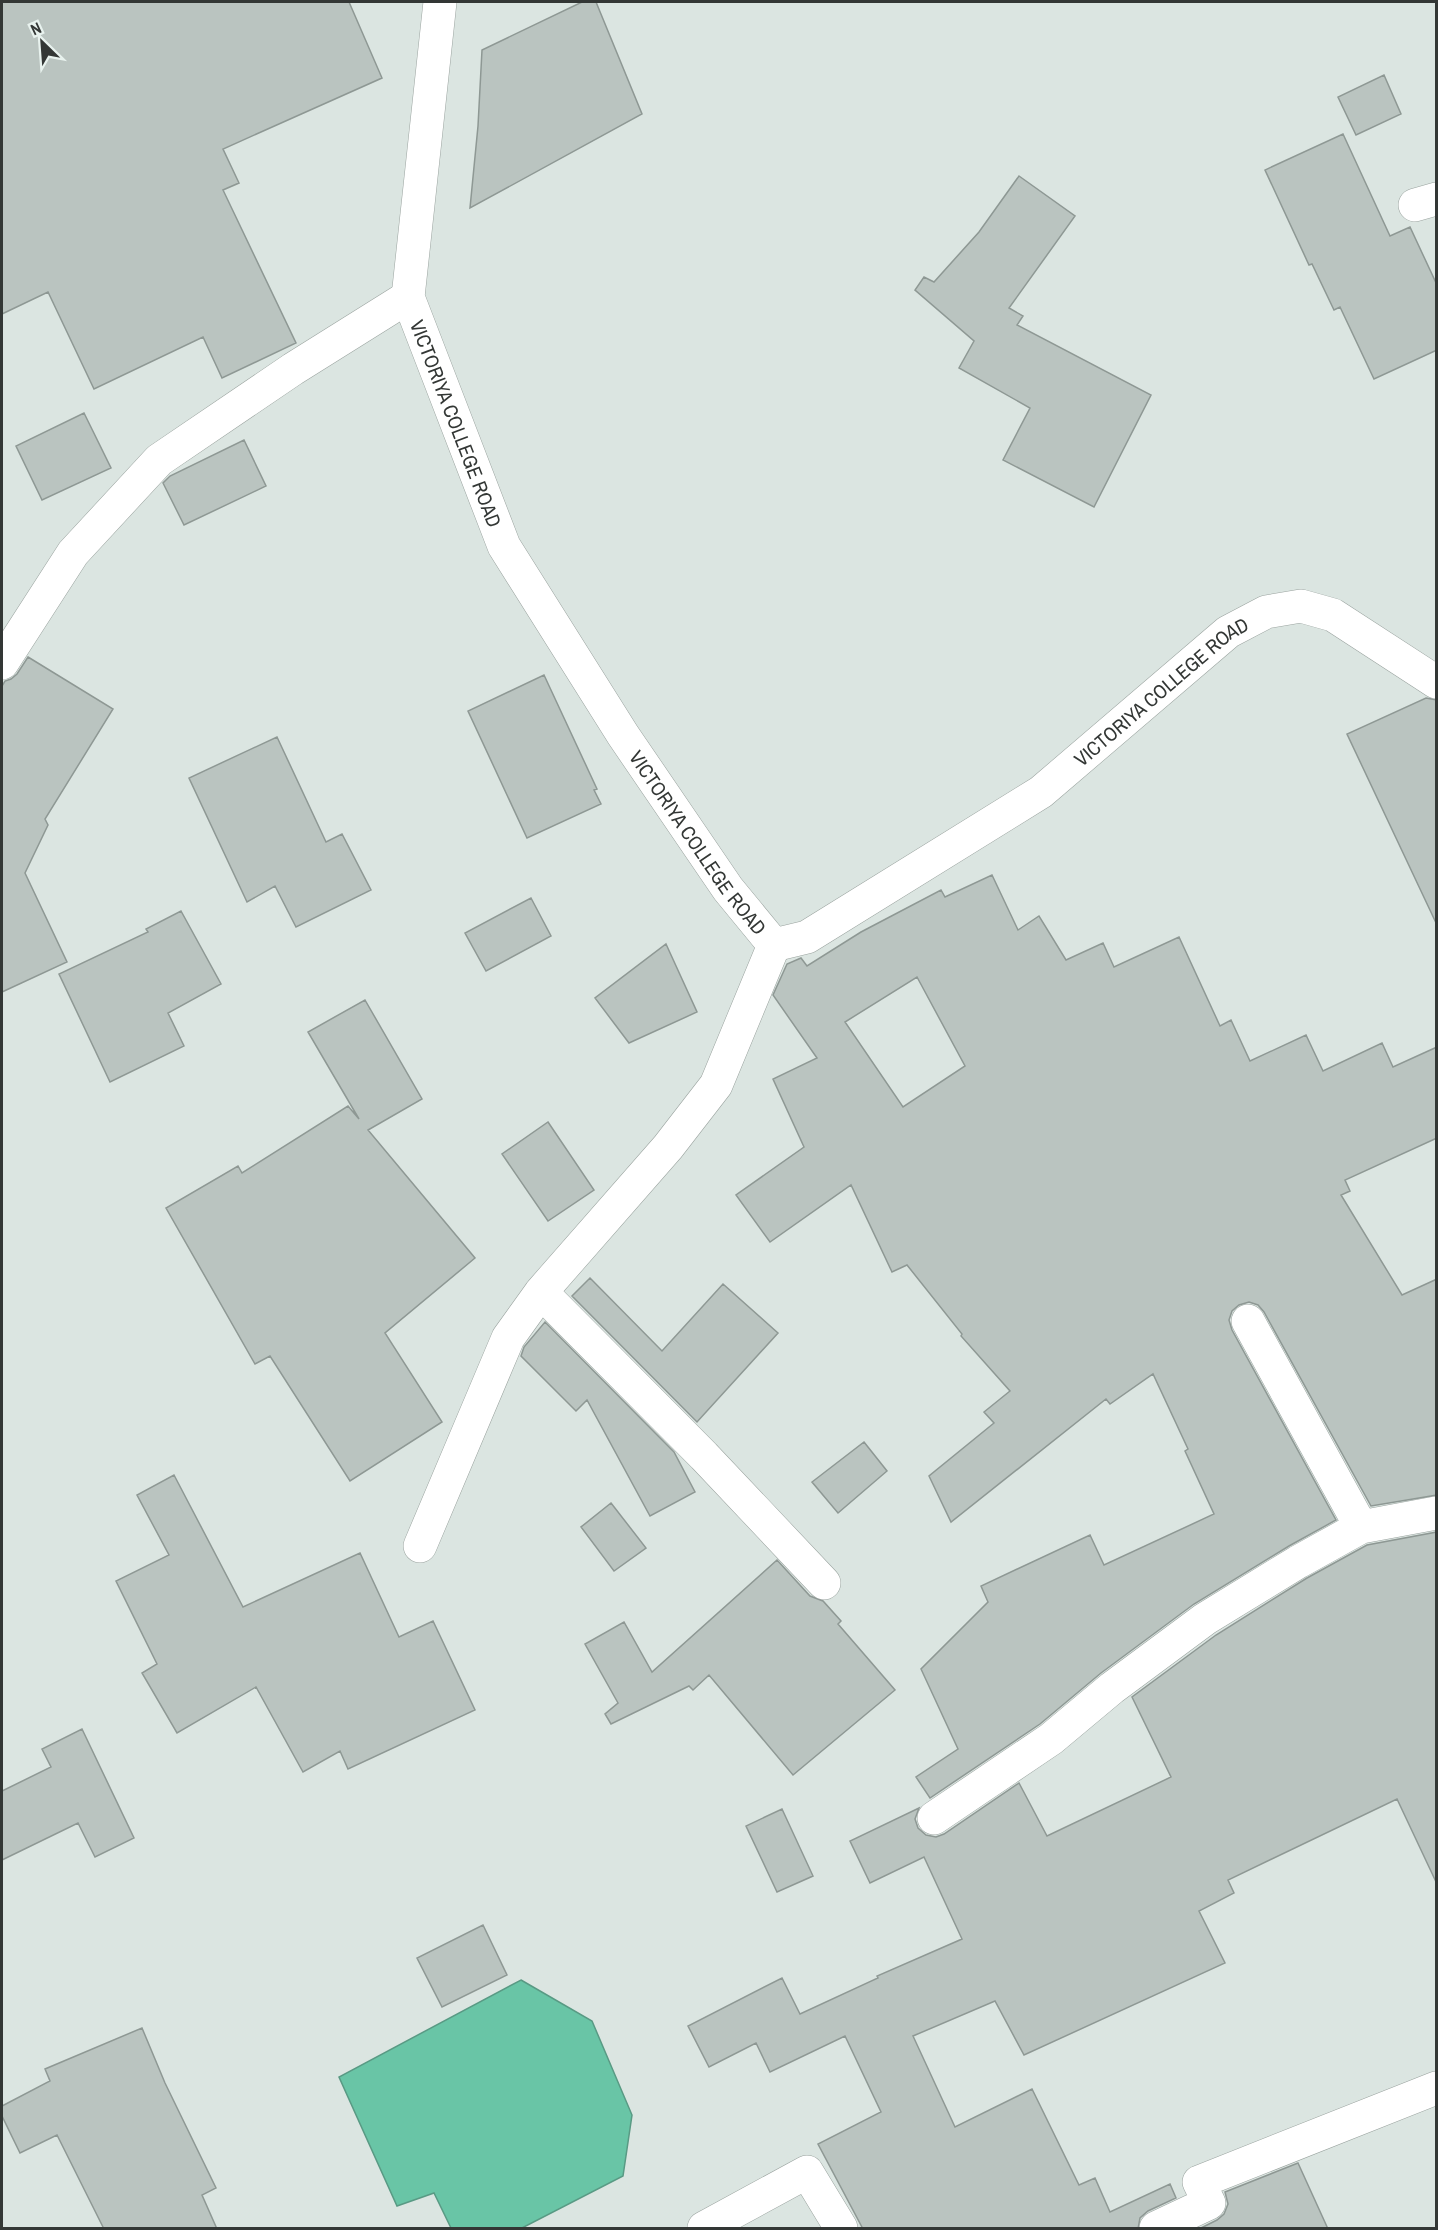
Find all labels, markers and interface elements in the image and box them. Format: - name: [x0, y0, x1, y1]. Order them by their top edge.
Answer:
- north arrow: [12, 12, 72, 72]
- text: N: [27, 16, 45, 40]
- street label: VICTORIYA COLLEGE ROAD: [404, 316, 509, 531]
- street label: VICTORIYA COLLEGE ROAD: [1068, 610, 1253, 772]
- street label: VICTORIYA COLLEGE ROAD: [624, 745, 773, 940]

